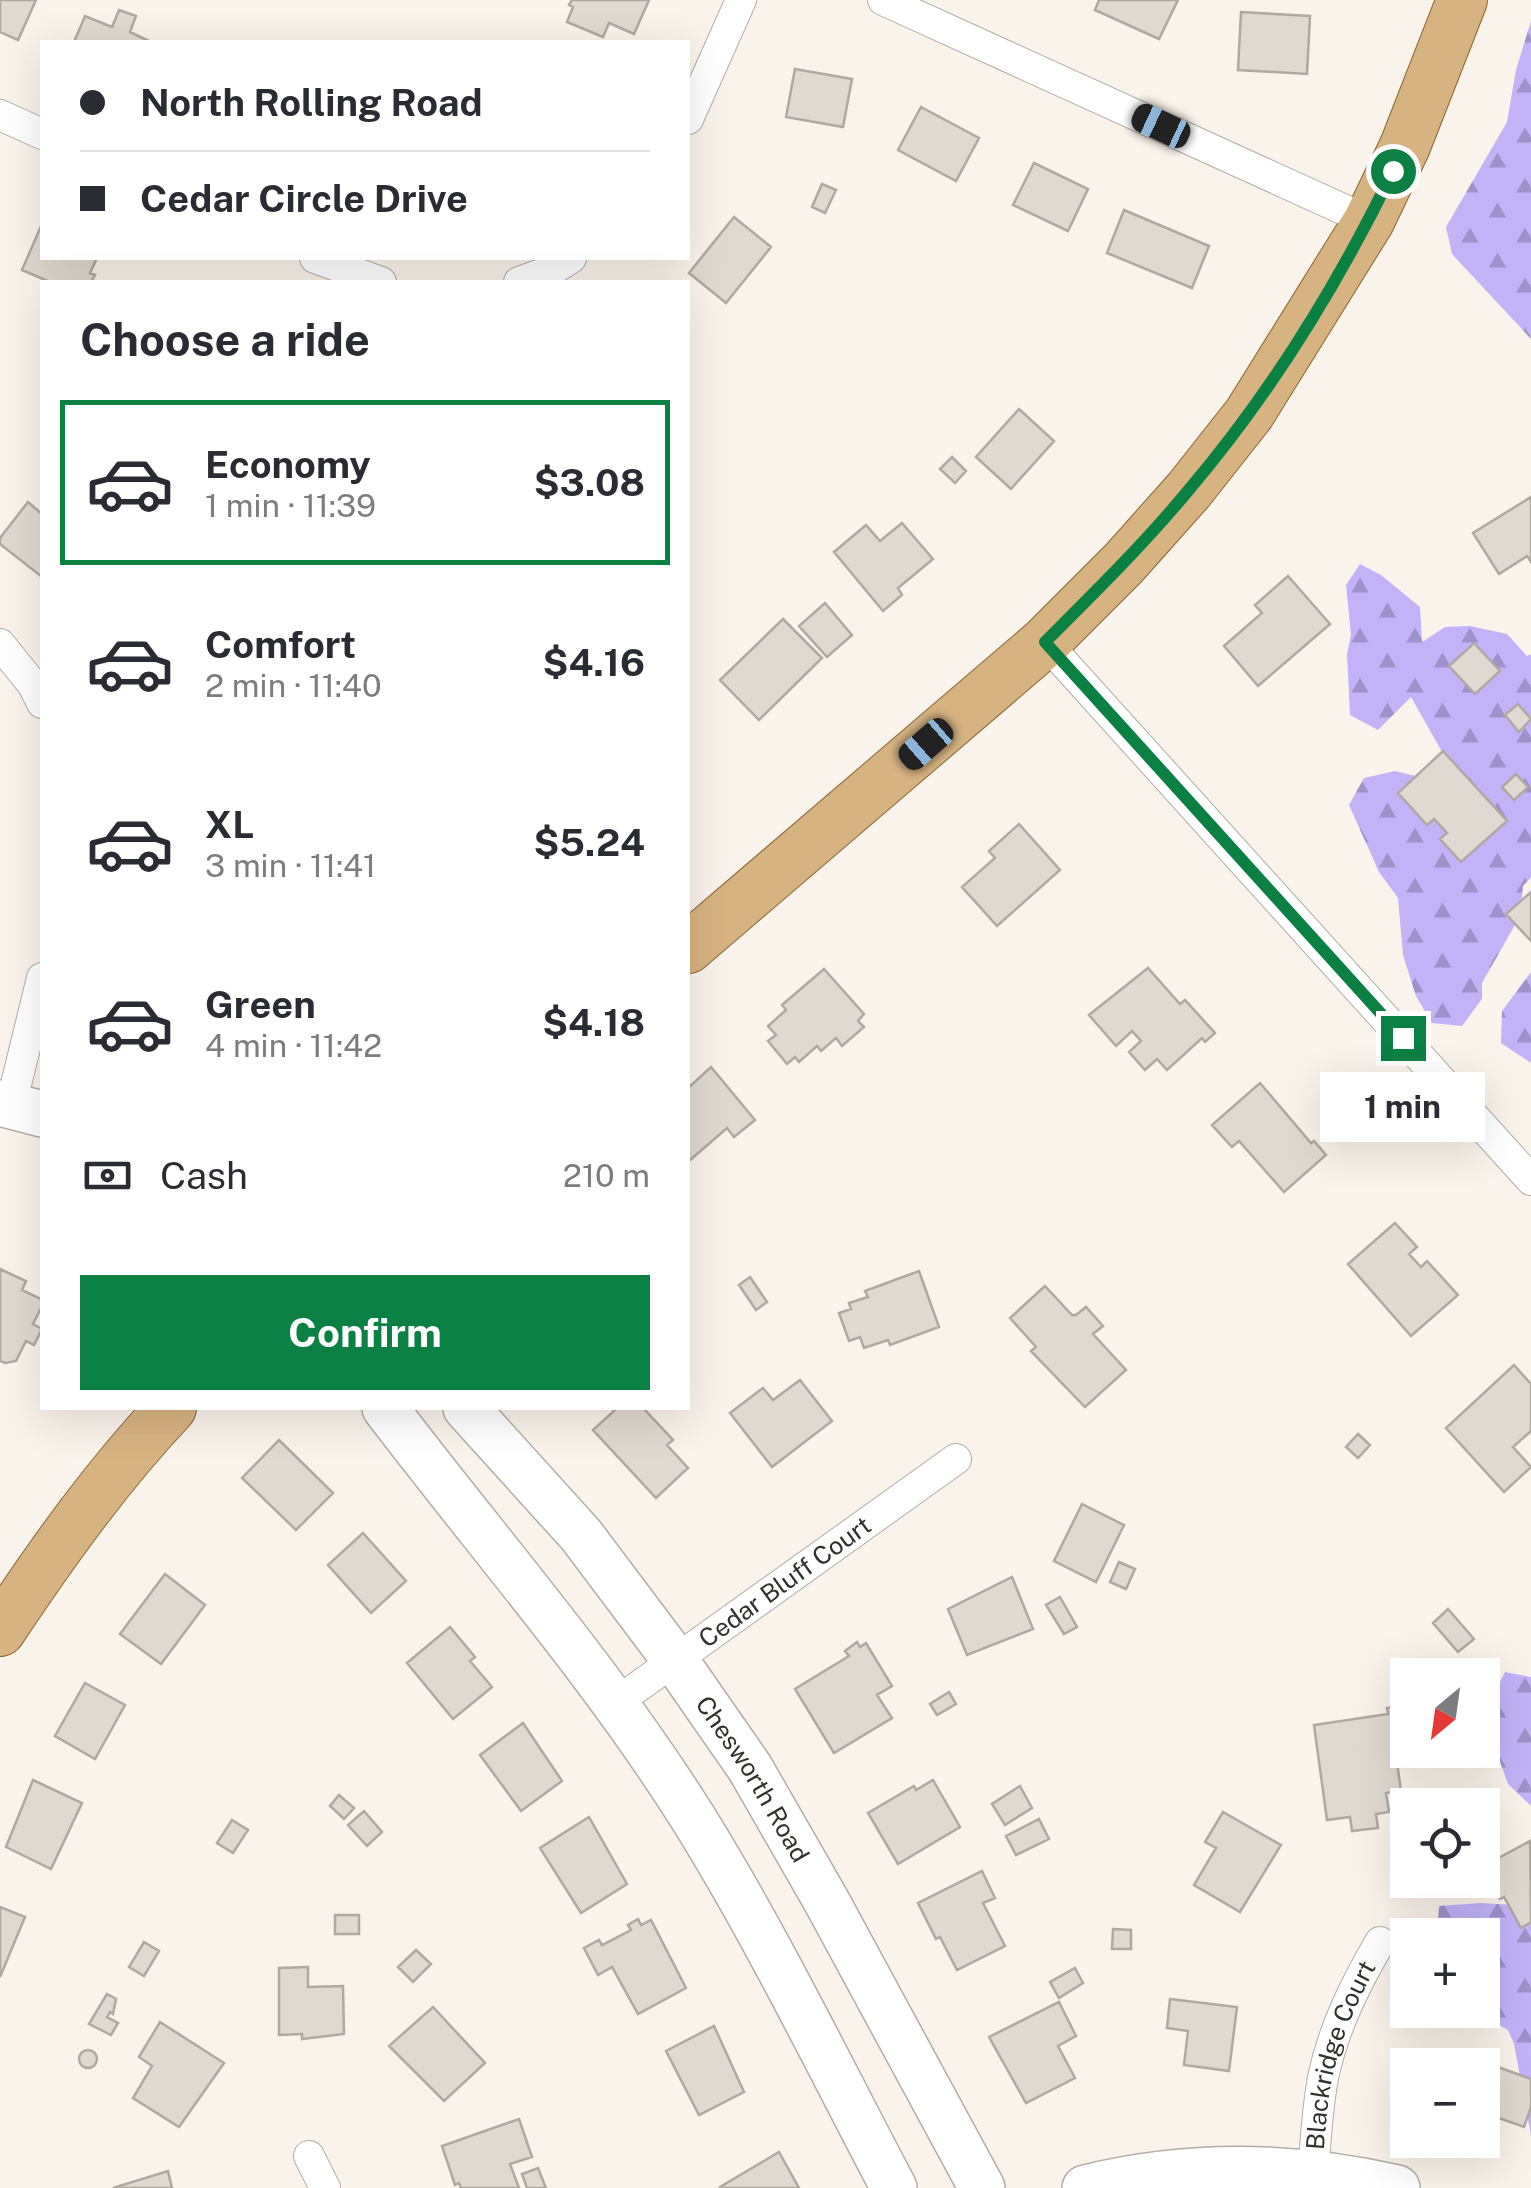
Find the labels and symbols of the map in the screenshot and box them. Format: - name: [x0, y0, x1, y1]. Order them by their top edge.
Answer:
- car: [1127, 100, 1195, 152]
- route start: [1371, 149, 1416, 194]
- car: [894, 713, 958, 775]
- route end: [1381, 1016, 1426, 1061]
- callout: 1 min: [1320, 1073, 1486, 1143]
- street label: Cedar Bluff Court: [693, 1510, 877, 1654]
- north arrow: [1390, 1658, 1500, 1768]
- street label: Chesworth Road: [689, 1690, 816, 1867]
- street label: Blackridge Court: [1300, 1955, 1382, 2151]

